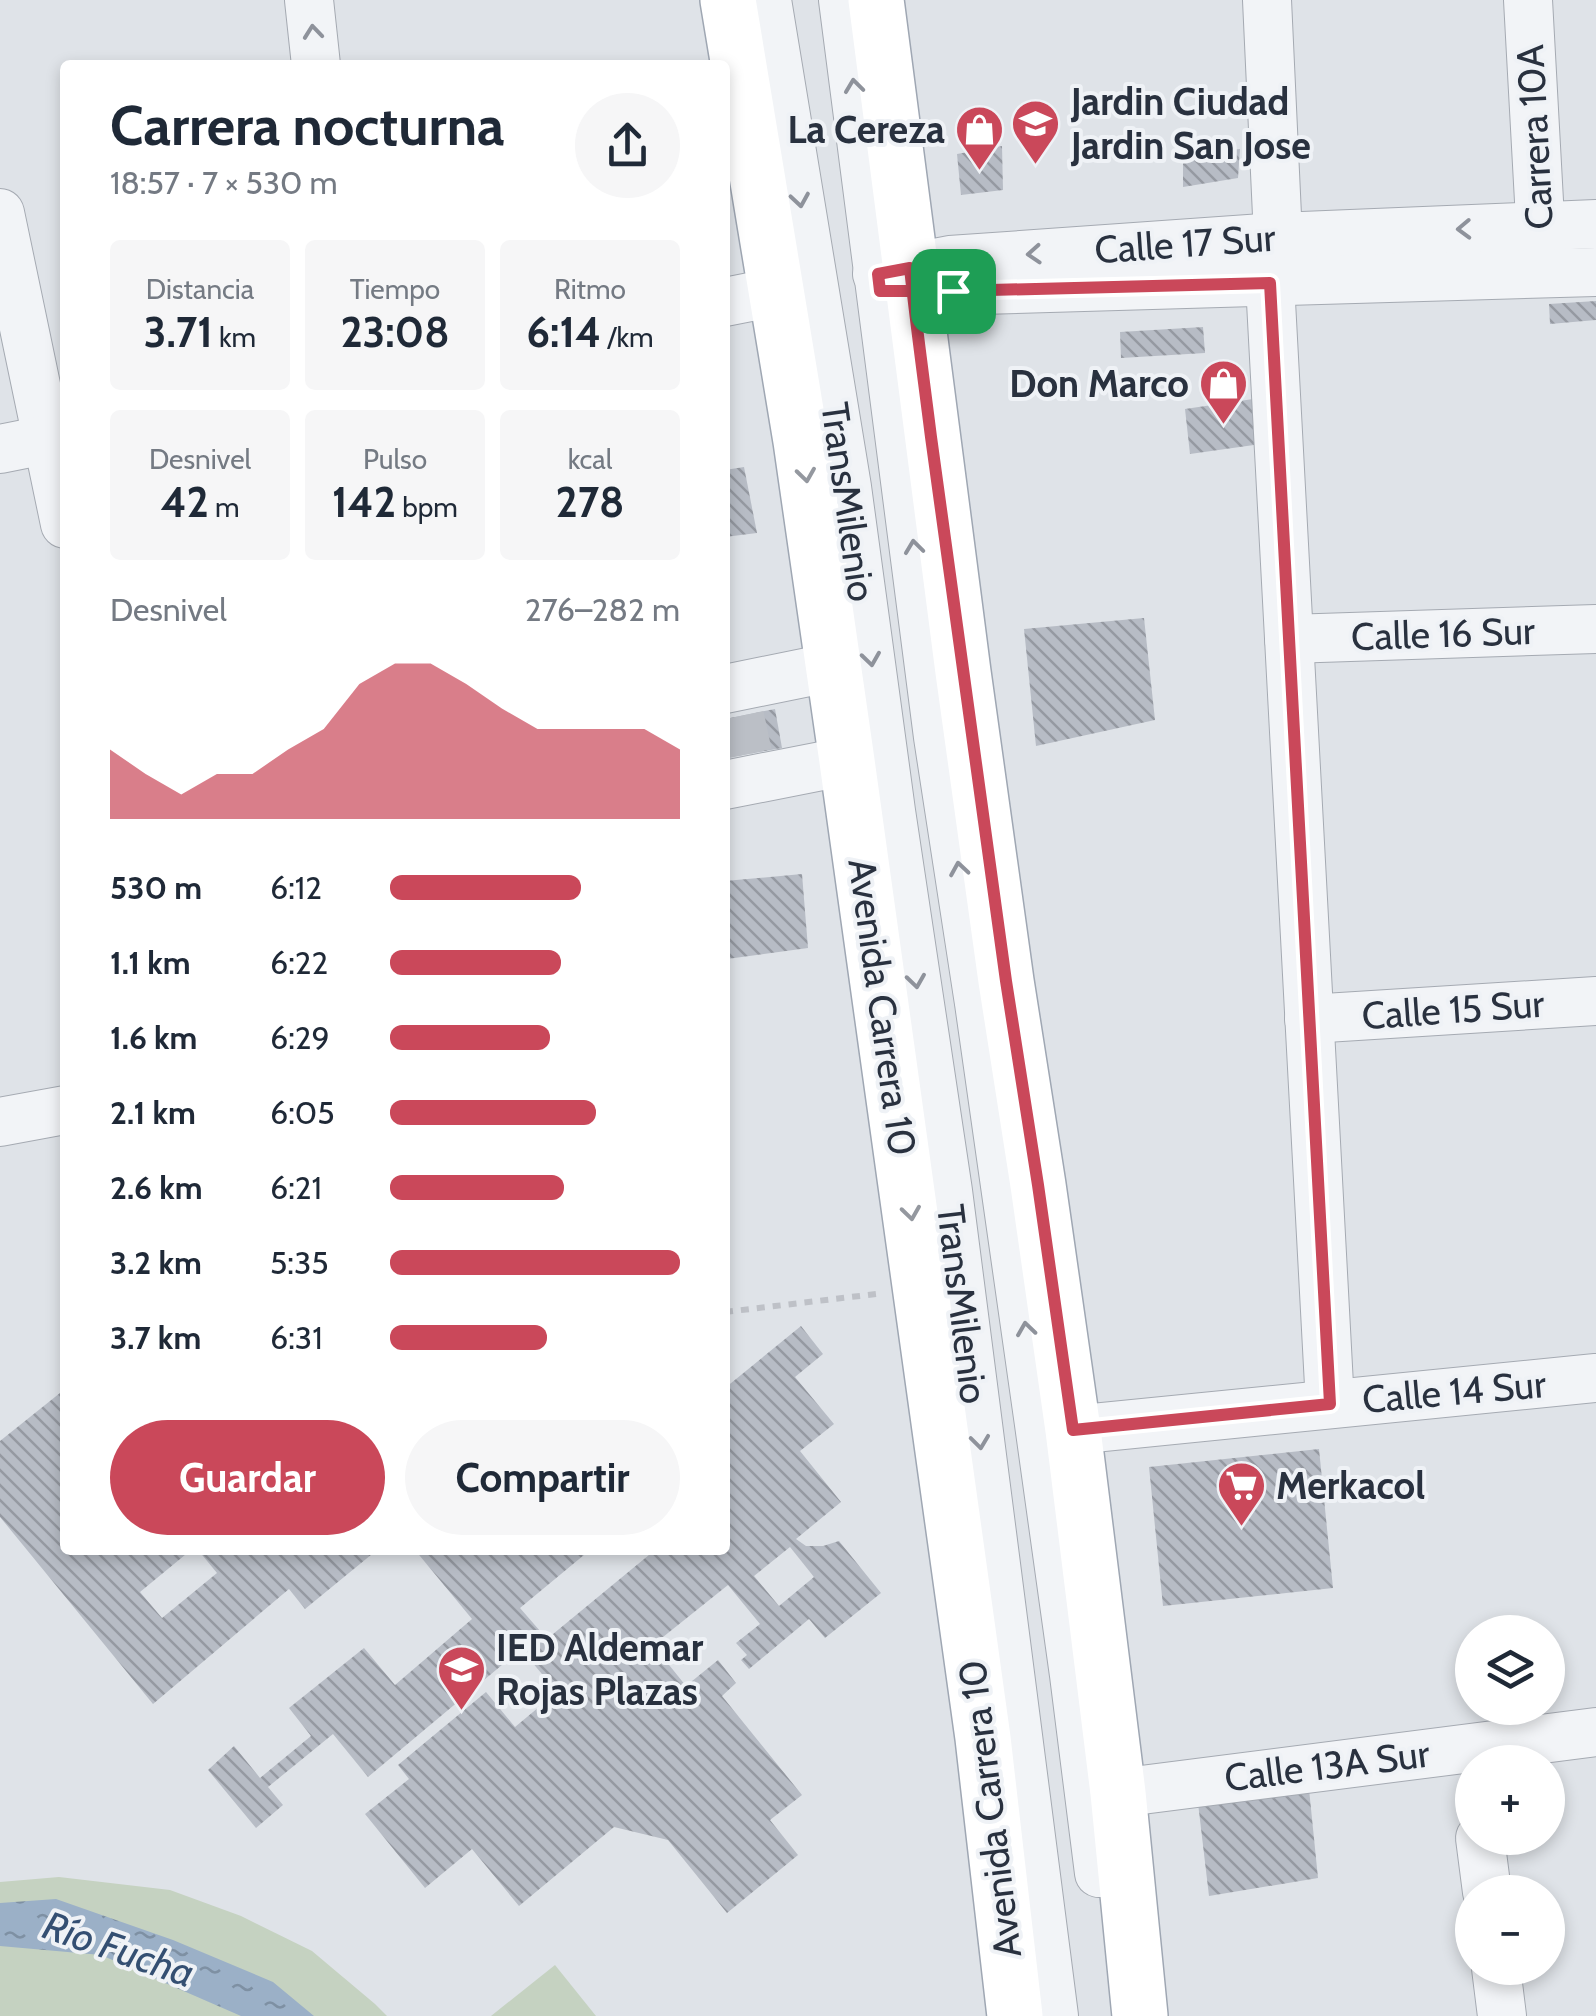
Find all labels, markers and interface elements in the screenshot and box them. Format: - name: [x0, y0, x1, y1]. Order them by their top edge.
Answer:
- one-way arrow: [302, 24, 324, 40]
- street label: Carrera 10A: [1506, 43, 1563, 231]
- one-way arrow: [844, 78, 865, 94]
- place label: Jardin Ciudad Jardin San Jose: [1070, 78, 1311, 169]
- text: Carrera nocturna: [110, 92, 505, 159]
- button: share: [575, 93, 680, 198]
- school or university icon: Jardin Ciudad Jardin San Jose: [1010, 98, 1062, 166]
- shop icon: La Cereza: [954, 104, 1006, 172]
- place label: La Cereza: [788, 106, 945, 153]
- text: 18:57 · 7 × 530 m: [110, 163, 338, 202]
- one-way arrow: [789, 192, 810, 208]
- street label: Calle 17 Sur: [1093, 214, 1277, 273]
- one-way arrow: [1455, 219, 1471, 240]
- one-way arrow: [1026, 243, 1042, 264]
- pin: [911, 249, 996, 334]
- icon: arrive: [926, 264, 981, 319]
- text: Distancia: [146, 272, 254, 306]
- text: Tiempo: [350, 272, 440, 306]
- text: Ritmo: [554, 272, 626, 306]
- text: 3.71: [144, 306, 213, 358]
- text: 23:08: [340, 306, 450, 358]
- text: 6:14: [527, 306, 601, 358]
- text: km: [213, 320, 256, 354]
- text: /km: [601, 320, 653, 354]
- shop icon: Don Marco: [1198, 358, 1250, 426]
- place label: Don Marco: [1009, 360, 1189, 407]
- street label: TransMilenio: [811, 399, 886, 604]
- text: Desnivel: [149, 442, 251, 476]
- text: Pulso: [363, 442, 427, 476]
- text: kcal: [568, 442, 612, 476]
- one-way arrow: [795, 467, 816, 484]
- text: 42: [160, 476, 209, 528]
- text: 142: [332, 476, 396, 528]
- text: 278: [555, 476, 625, 528]
- text: m: [209, 490, 240, 524]
- text: bpm: [396, 490, 458, 524]
- one-way arrow: [904, 539, 925, 555]
- text: Desnivel: [110, 590, 227, 629]
- text: 276–282 m: [525, 590, 680, 629]
- street label: Calle 16 Sur: [1350, 607, 1536, 660]
- one-way arrow: [859, 651, 880, 668]
- street label: Avenida Carrera 10: [838, 856, 927, 1158]
- one-way arrow: [949, 861, 970, 877]
- text: 530 m: [110, 868, 202, 907]
- text: 6:12: [270, 868, 322, 907]
- text: 1.1 km: [110, 943, 191, 982]
- text: 6:22: [270, 943, 328, 982]
- one-way arrow: [905, 973, 926, 989]
- street label: Calle 15 Sur: [1360, 980, 1546, 1039]
- text: 1.6 km: [110, 1018, 197, 1057]
- text: 6:29: [270, 1018, 330, 1057]
- text: 2.1 km: [110, 1093, 196, 1132]
- text: 6:05: [270, 1093, 334, 1132]
- text: 2.6 km: [110, 1168, 203, 1207]
- text: 6:21: [270, 1168, 322, 1207]
- street label: TransMilenio: [927, 1202, 998, 1406]
- one-way arrow: [900, 1205, 921, 1221]
- text: 3.2 km: [110, 1243, 202, 1282]
- text: 5:35: [270, 1243, 329, 1282]
- text: 3.7 km: [110, 1318, 201, 1357]
- text: 6:31: [270, 1318, 323, 1357]
- one-way arrow: [1016, 1321, 1037, 1337]
- street label: Calle 14 Sur: [1360, 1360, 1548, 1423]
- button: Guardar: [110, 1420, 385, 1535]
- button: Compartir: [405, 1420, 680, 1535]
- one-way arrow: [968, 1433, 989, 1450]
- supermarket icon: Merkacol: [1215, 1460, 1267, 1528]
- place label: Merkacol: [1276, 1462, 1425, 1509]
- map controls: [1455, 1615, 1565, 1985]
- button: layers: [1455, 1615, 1565, 1725]
- place label: IED Aldemar Rojas Plazas: [496, 1624, 704, 1715]
- school or university icon: IED Aldemar Rojas Plazas: [435, 1644, 487, 1712]
- street label: Avenida Carrera 10: [948, 1658, 1031, 1960]
- street label: Calle 13A Sur: [1222, 1730, 1432, 1801]
- button: +: [1455, 1745, 1565, 1855]
- button: −: [1455, 1875, 1565, 1985]
- water label: Río Fucha: [37, 1900, 201, 1997]

